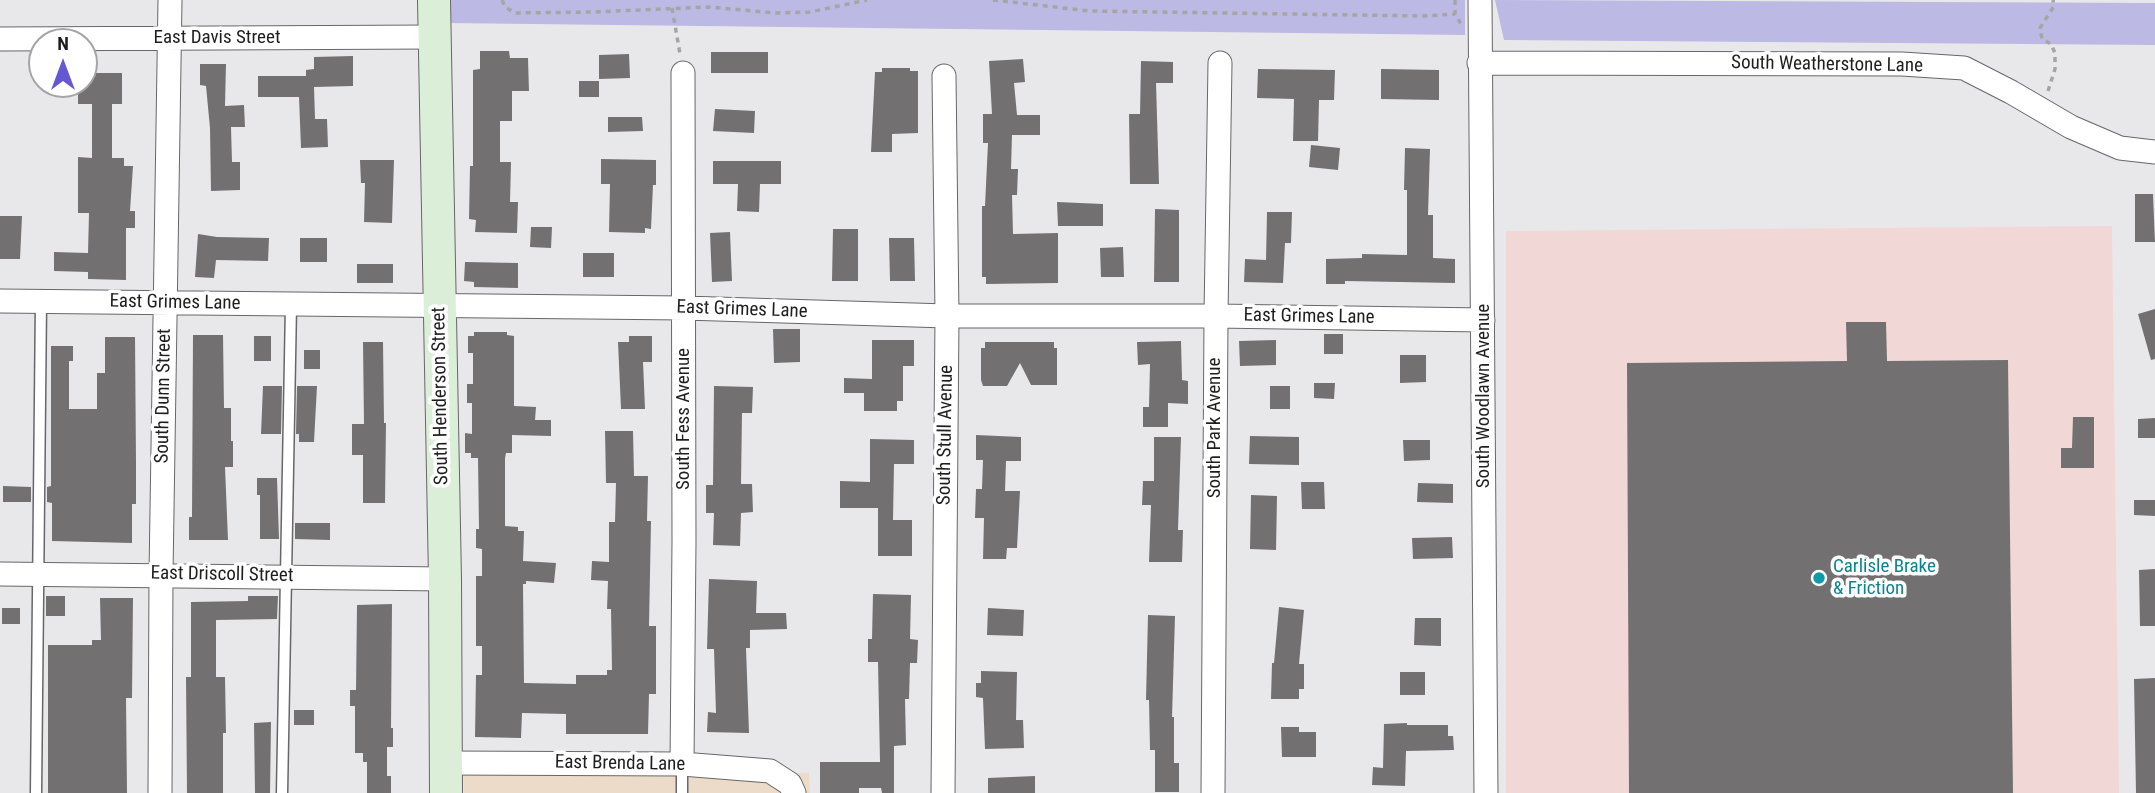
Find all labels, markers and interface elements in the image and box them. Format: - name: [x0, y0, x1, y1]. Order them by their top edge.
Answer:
- street label: East Davis Street: [153, 27, 281, 49]
- north arrow: [28, 28, 98, 98]
- text: N: [57, 32, 69, 55]
- street label: South Weatherstone Lane: [1731, 52, 1923, 78]
- street label: East Grimes Lane: [109, 290, 241, 316]
- street label: East Grimes Lane: [676, 296, 808, 324]
- street label: East Grimes Lane: [1243, 304, 1375, 330]
- street label: South Woodlawn Avenue: [1473, 304, 1495, 488]
- street label: South Henderson Street: [428, 307, 454, 485]
- street label: South Dunn Street: [151, 328, 177, 464]
- street label: South Fess Avenue: [673, 348, 695, 490]
- street label: South Park Avenue: [1204, 358, 1226, 498]
- street label: South Stull Avenue: [933, 365, 959, 505]
- place label: Carlisle Brake & Friction: [1833, 556, 1936, 600]
- street label: East Driscoll Street: [150, 562, 294, 588]
- marker: Carlisle Brake & Friction: [1811, 570, 1827, 586]
- street label: East Brenda Lane: [555, 751, 685, 777]

